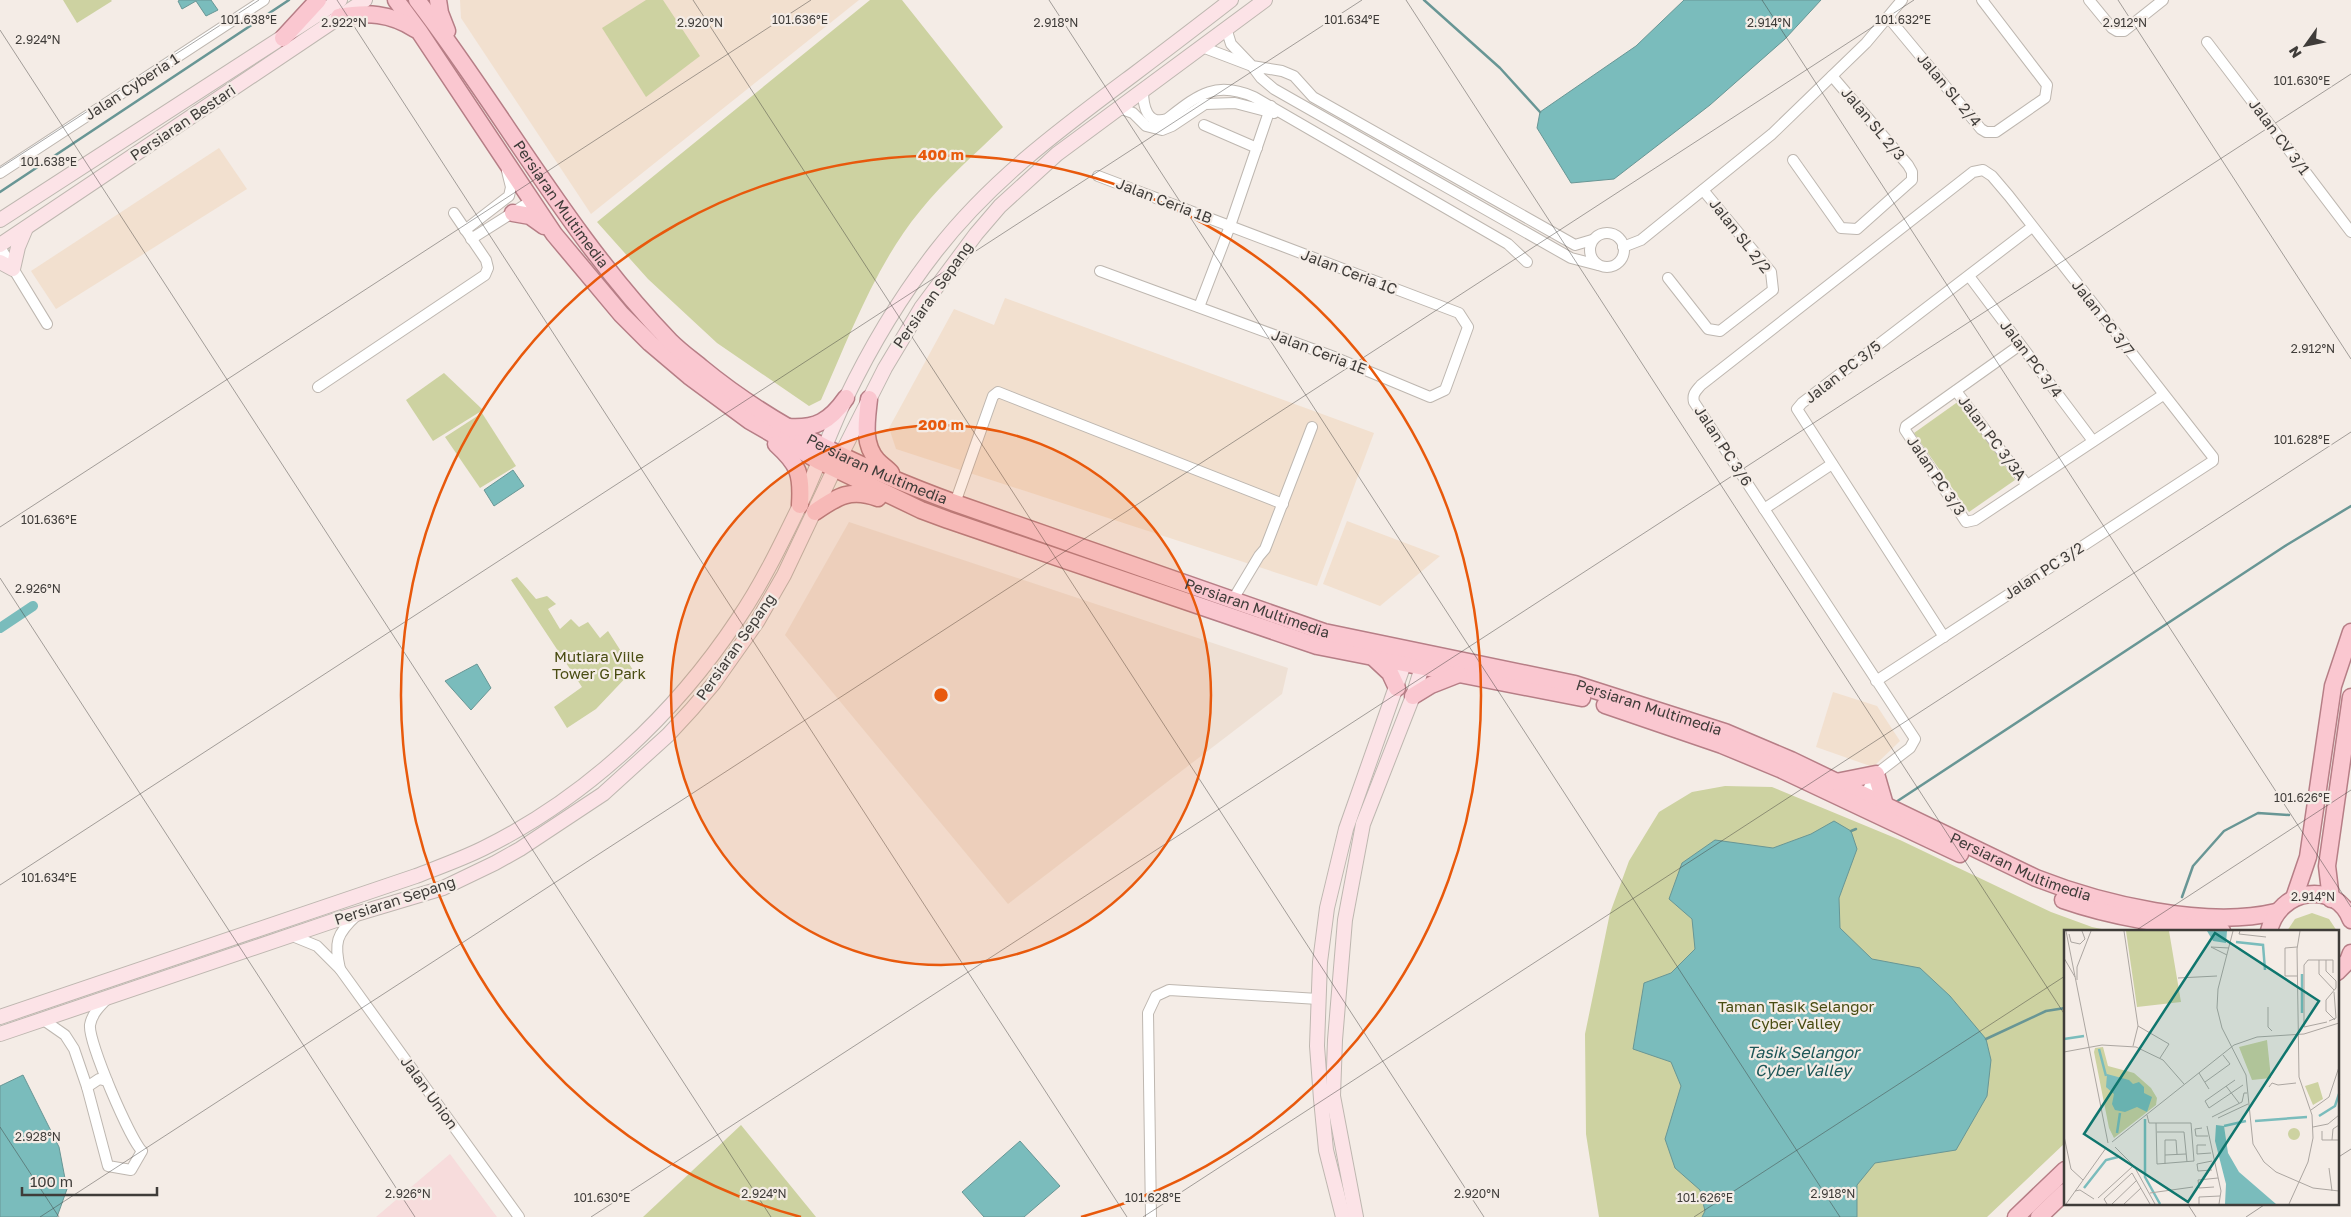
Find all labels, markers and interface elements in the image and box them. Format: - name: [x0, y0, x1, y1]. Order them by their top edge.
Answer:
- text: 101.638°E: [221, 12, 277, 27]
- text: 101.636°E: [772, 12, 828, 27]
- text: 101.634°E: [1324, 12, 1380, 27]
- text: 101.632°E: [1875, 12, 1931, 27]
- text: 2.922°N: [321, 15, 367, 30]
- text: 2.920°N: [677, 15, 723, 30]
- text: 2.918°N: [1034, 15, 1078, 30]
- text: 2.914°N: [1747, 15, 1791, 30]
- text: 2.912°N: [2103, 15, 2147, 30]
- north arrow: [2281, 20, 2331, 70]
- text: 2.924°N: [15, 32, 61, 47]
- text: N: [2285, 43, 2305, 61]
- street label: Jalan Cyberia 1: [81, 49, 182, 123]
- street label: Jalan SL 2/4: [1914, 49, 1986, 130]
- text: 101.630°E: [2274, 73, 2330, 88]
- street label: Persiaran Bestari: [126, 80, 238, 164]
- street label: Jalan SL 2/3: [1838, 83, 1909, 163]
- street label: Jalan CV 3/1: [2246, 95, 2314, 178]
- street label: Persiaran Multimedia: [510, 137, 613, 271]
- text: 400 m: [918, 145, 964, 163]
- text: 101.638°E: [21, 154, 77, 169]
- street label: Jalan Ceria 1B: [1114, 173, 1215, 227]
- street label: Jalan SL 2/2: [1706, 195, 1775, 276]
- street label: Persiaran Sepang: [889, 238, 976, 351]
- street label: Jalan Ceria 1C: [1299, 244, 1400, 298]
- street label: Jalan PC 3/7: [2069, 276, 2139, 359]
- street label: Jalan PC 3/4: [1997, 316, 2067, 401]
- street label: Jalan Ceria 1E: [1269, 325, 1369, 377]
- street label: Jalan PC 3/5: [1801, 336, 1884, 406]
- text: 2.912°N: [2291, 341, 2335, 356]
- street label: Jalan PC 3/3A: [1955, 391, 2031, 483]
- street label: Jalan PC 3/6: [1691, 402, 1756, 489]
- text: 200 m: [918, 415, 964, 433]
- street label: Persiaran Multimedia: [804, 429, 950, 507]
- street label: Jalan PC 3/3: [1904, 432, 1970, 518]
- text: 101.628°E: [2274, 432, 2330, 447]
- text: 101.636°E: [21, 512, 77, 527]
- street label: Jalan PC 3/2: [2000, 538, 2087, 603]
- street label: Persiaran Multimedia: [1183, 574, 1331, 641]
- text: 2.926°N: [15, 581, 61, 596]
- street label: Persiaran Sepang: [692, 590, 779, 703]
- park label: Mutiara Viile Tower G Park: [552, 647, 646, 682]
- street label: Persiaran Multimedia: [1574, 675, 1725, 738]
- centre of rings: [932, 686, 950, 704]
- text: 101.626°E: [2274, 790, 2330, 805]
- street label: Persiaran Multimedia: [1947, 828, 2093, 904]
- text: 101.634°E: [21, 870, 77, 885]
- street label: Persiaran Sepang: [332, 872, 458, 928]
- text: 2.914°N: [2291, 889, 2335, 904]
- inset map: [2064, 930, 2338, 1204]
- park label: Taman Tasik Selangor Cyber Valley: [1718, 997, 1874, 1032]
- water label: Tasik Selangor Cyber Valley: [1747, 1042, 1862, 1080]
- street label: Jalan Union: [397, 1053, 462, 1132]
- text: 2.928°N: [15, 1129, 61, 1144]
- scale bar: [22, 1164, 158, 1196]
- text: 100 m: [30, 1172, 73, 1190]
- text: 2.926°N: [385, 1186, 431, 1201]
- text: 2.924°N: [741, 1186, 787, 1201]
- text: 2.920°N: [1454, 1186, 1500, 1201]
- text: 2.918°N: [1811, 1186, 1855, 1201]
- text: 101.630°E: [574, 1190, 630, 1205]
- text: 101.628°E: [1125, 1190, 1181, 1205]
- text: 101.626°E: [1677, 1190, 1733, 1205]

